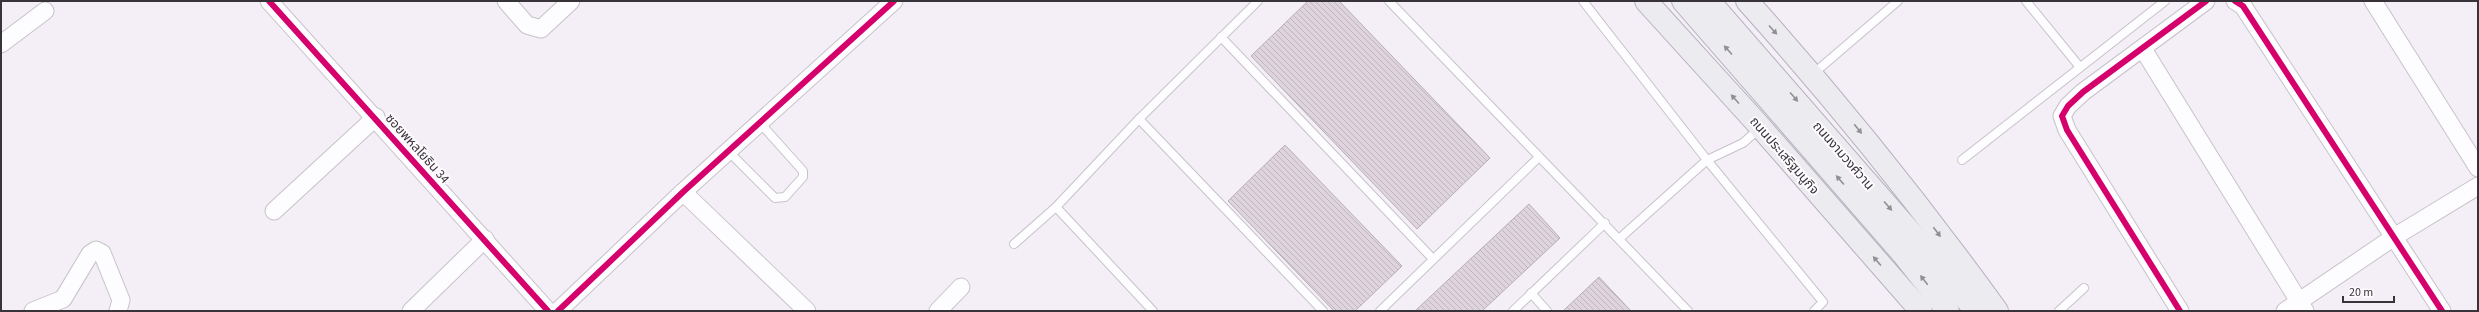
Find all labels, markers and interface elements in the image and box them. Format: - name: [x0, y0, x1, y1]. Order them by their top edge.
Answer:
- one-way arrow: [1769, 25, 1778, 35]
- one-way arrow: [1723, 45, 1732, 55]
- one-way arrow: [1789, 91, 1798, 102]
- one-way arrow: [1730, 94, 1739, 104]
- street label: ซอยพหลโยธิน 34: [381, 110, 454, 188]
- street label: ถนนประเสริฐมนูกิจ: [1745, 113, 1823, 198]
- street label: ถนนงามวงศ์วาน: [1809, 118, 1878, 194]
- one-way arrow: [1853, 124, 1862, 134]
- one-way arrow: [1836, 175, 1845, 186]
- one-way arrow: [1883, 200, 1892, 211]
- one-way arrow: [1933, 226, 1942, 237]
- one-way arrow: [1873, 256, 1882, 265]
- one-way arrow: [1919, 275, 1928, 286]
- scale bar: [2343, 278, 2394, 304]
- text: 20 m: [2349, 284, 2373, 301]

